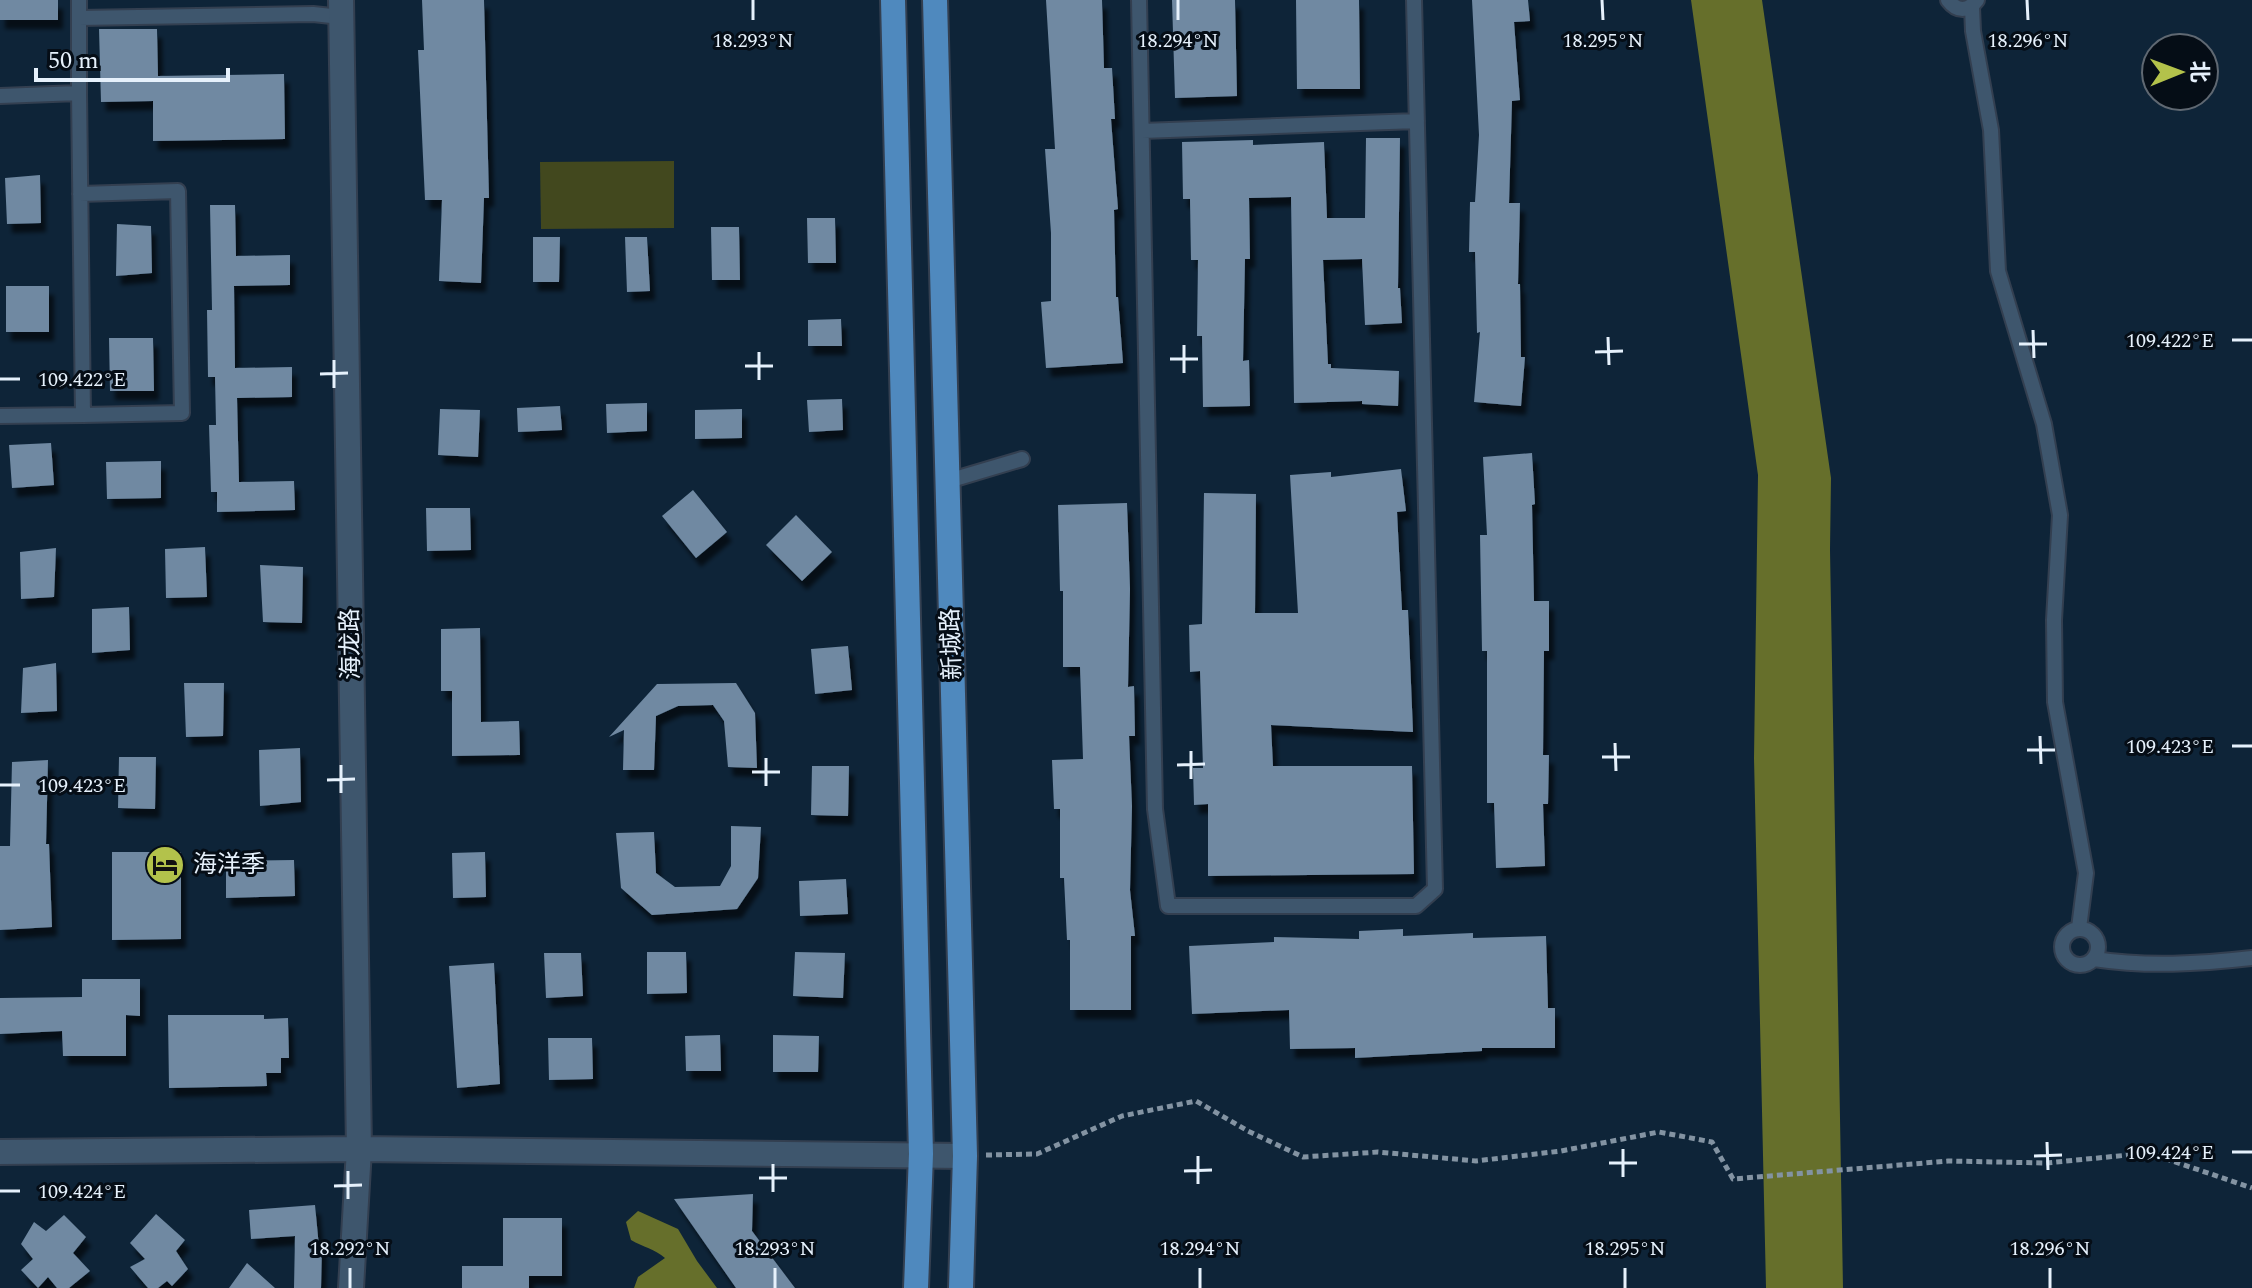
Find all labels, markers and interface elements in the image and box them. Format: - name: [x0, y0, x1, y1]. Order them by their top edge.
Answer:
- text: 18.293°N: [713, 26, 793, 56]
- text: 18.294°N: [1138, 26, 1218, 56]
- text: 18.295°N: [1563, 26, 1643, 56]
- text: 18.296°N: [1988, 26, 2068, 56]
- scale bar: [36, 32, 228, 82]
- north arrow: [2140, 32, 2220, 112]
- text: 50 m: [48, 43, 99, 79]
- text: 北: [2182, 60, 2215, 83]
- text: 109.422°E: [2126, 326, 2214, 356]
- text: 109.422°E: [38, 365, 126, 395]
- street label: 新城路: [933, 607, 971, 681]
- street label: 海龙路: [332, 608, 370, 680]
- text: 109.423°E: [2126, 732, 2214, 762]
- text: 109.423°E: [38, 771, 126, 801]
- hotel icon: 海洋季: [144, 844, 186, 886]
- place label: 海洋季: [193, 847, 265, 883]
- text: 109.424°E: [2126, 1138, 2214, 1168]
- text: 109.424°E: [38, 1177, 126, 1207]
- text: 18.292°N: [310, 1234, 390, 1264]
- text: 18.293°N: [735, 1234, 815, 1264]
- text: 18.294°N: [1160, 1234, 1240, 1264]
- text: 18.295°N: [1585, 1234, 1665, 1264]
- text: 18.296°N: [2010, 1234, 2090, 1264]

